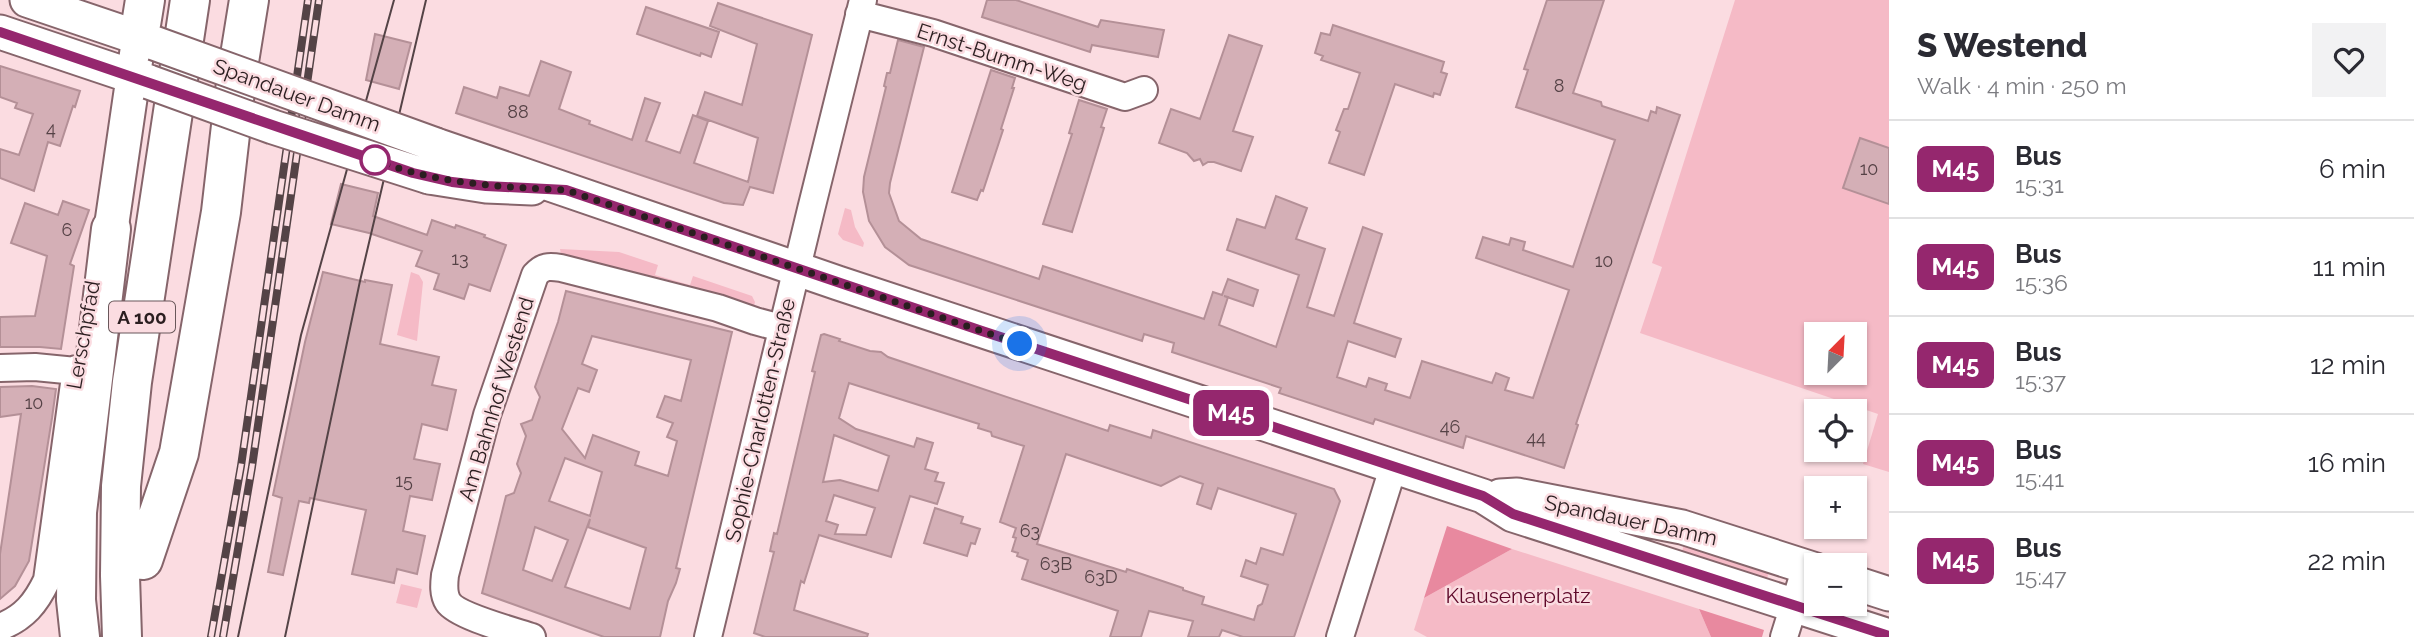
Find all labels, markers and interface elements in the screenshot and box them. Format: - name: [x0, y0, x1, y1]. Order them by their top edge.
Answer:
- street label: Ernst-Bumm-Weg: [914, 18, 1090, 96]
- button: heart: [2312, 23, 2386, 97]
- text: S Westend: [1917, 26, 2087, 65]
- street label: Spandauer Damm: [210, 53, 384, 137]
- text: Walk · 4 min · 250 m: [1917, 72, 2127, 99]
- house number: 8: [1554, 75, 1564, 96]
- house number: 88: [507, 101, 529, 122]
- house number: 4: [46, 118, 56, 139]
- text: Bus: [2015, 141, 2062, 171]
- unlabelled marker: [360, 145, 390, 175]
- text: M45: [1932, 154, 1979, 183]
- text: 6 min: [2319, 154, 2386, 184]
- house number: 10: [1860, 158, 1878, 179]
- text: 15:31: [2015, 171, 2064, 198]
- house number: 6: [62, 219, 73, 240]
- text: Bus: [2015, 239, 2062, 269]
- house number: 13: [451, 248, 469, 269]
- house number: 10: [1595, 250, 1613, 271]
- text: M45: [1932, 252, 1979, 281]
- text: 11 min: [2312, 252, 2386, 282]
- text: 15:36: [2015, 269, 2068, 296]
- street label: Lerschpfad: [61, 279, 105, 391]
- street label: Am Bahnhof Westend: [453, 294, 539, 504]
- street label: Sophie-Charlotten-Straße: [720, 296, 800, 544]
- road number: A 100: [109, 302, 175, 332]
- north arrow: [1804, 322, 1867, 385]
- map controls: [1804, 322, 1867, 616]
- your location: [1002, 326, 1037, 361]
- text: Bus: [2015, 337, 2062, 367]
- text: M45: [1932, 350, 1979, 379]
- text: 12 min: [2310, 350, 2386, 380]
- text: 15:37: [2015, 367, 2066, 394]
- line badge: M45: [1191, 390, 1271, 436]
- house number: 10: [25, 392, 43, 413]
- text: M45: [1207, 398, 1255, 427]
- button: locate: [1804, 399, 1867, 462]
- house number: 46: [1440, 416, 1460, 437]
- house number: 44: [1526, 427, 1546, 448]
- text: Bus: [2015, 435, 2062, 465]
- text: M45: [1932, 448, 1979, 477]
- text: 16 min: [2308, 448, 2386, 478]
- text: 15:41: [2015, 465, 2064, 492]
- house number: 15: [395, 470, 413, 491]
- button: +: [1804, 476, 1867, 539]
- street label: Spandauer Damm: [1542, 489, 1720, 551]
- house number: 63: [1020, 520, 1040, 541]
- text: Bus: [2015, 533, 2062, 563]
- text: M45: [1932, 546, 1979, 575]
- text: 22 min: [2308, 546, 2386, 576]
- house number: 63B: [1040, 553, 1072, 574]
- button: −: [1804, 553, 1867, 616]
- text: 15:47: [2015, 563, 2066, 590]
- house number: 63D: [1084, 566, 1118, 587]
- park label: Klausenerplatz: [1446, 583, 1590, 608]

